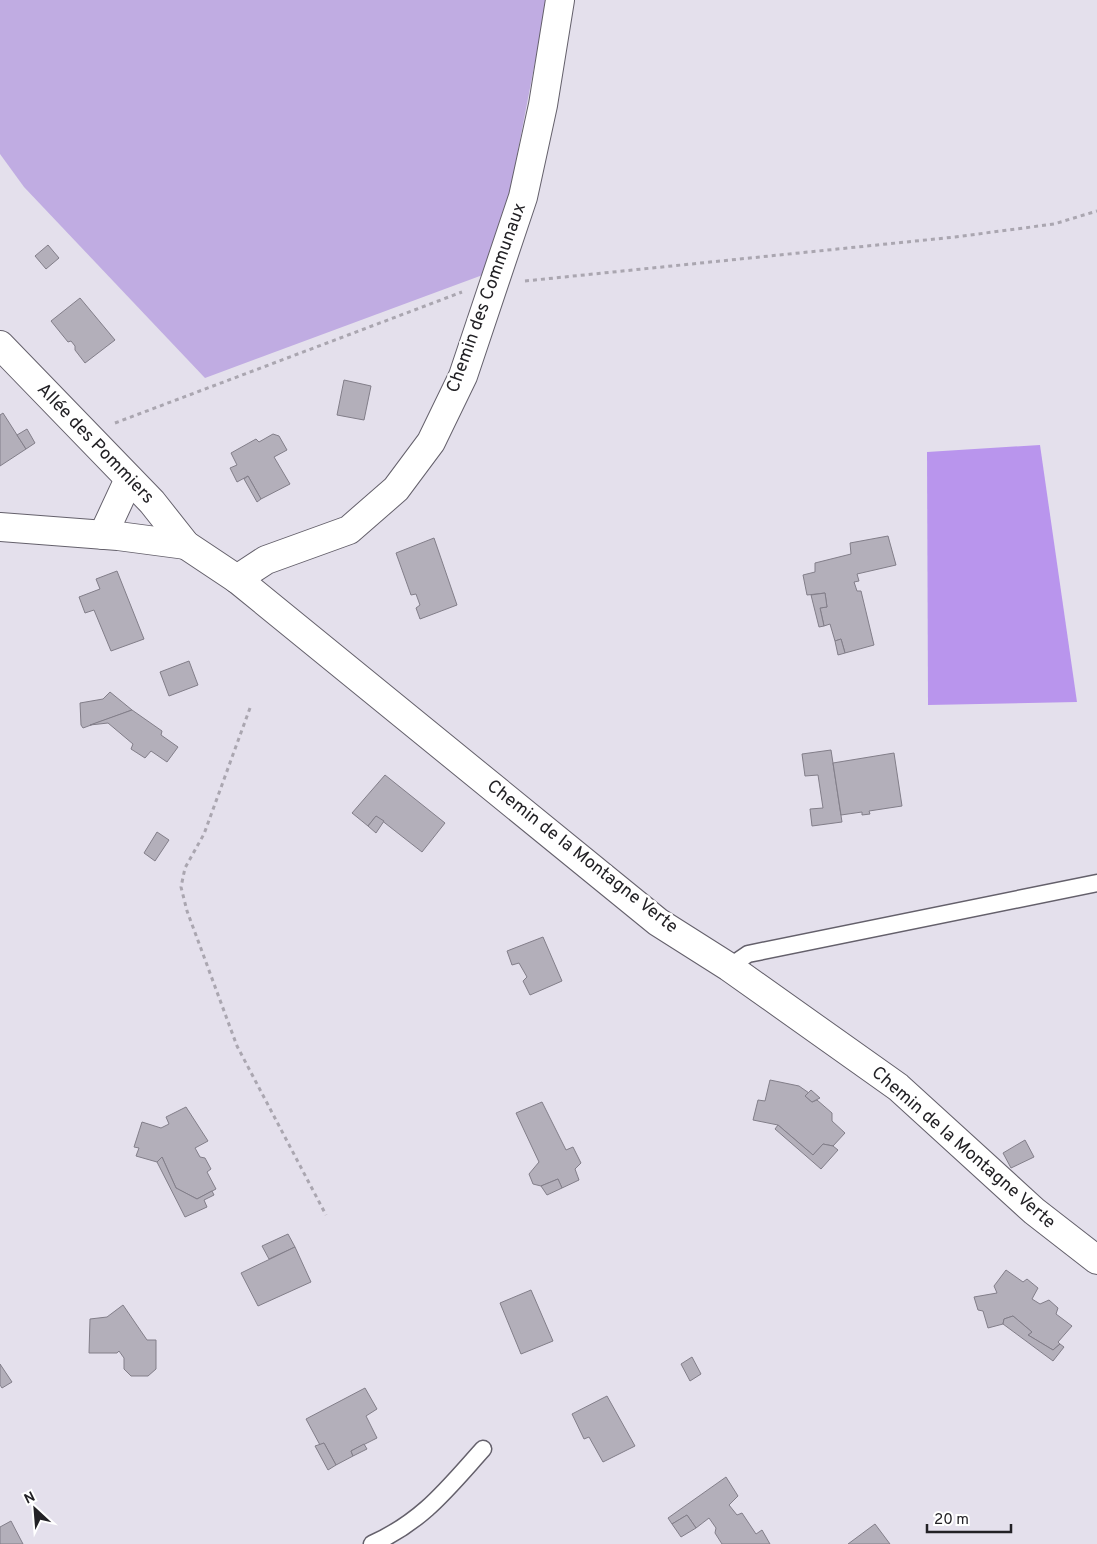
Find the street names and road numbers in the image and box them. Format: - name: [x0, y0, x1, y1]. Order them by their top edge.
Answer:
- street label: Chemin des Communaux: [442, 200, 532, 396]
- street label: Allée des Pommiers: [31, 379, 159, 509]
- street label: Chemin de la Montagne Verte: [482, 775, 682, 939]
- street label: Chemin de la Montagne Verte: [866, 1062, 1060, 1234]

